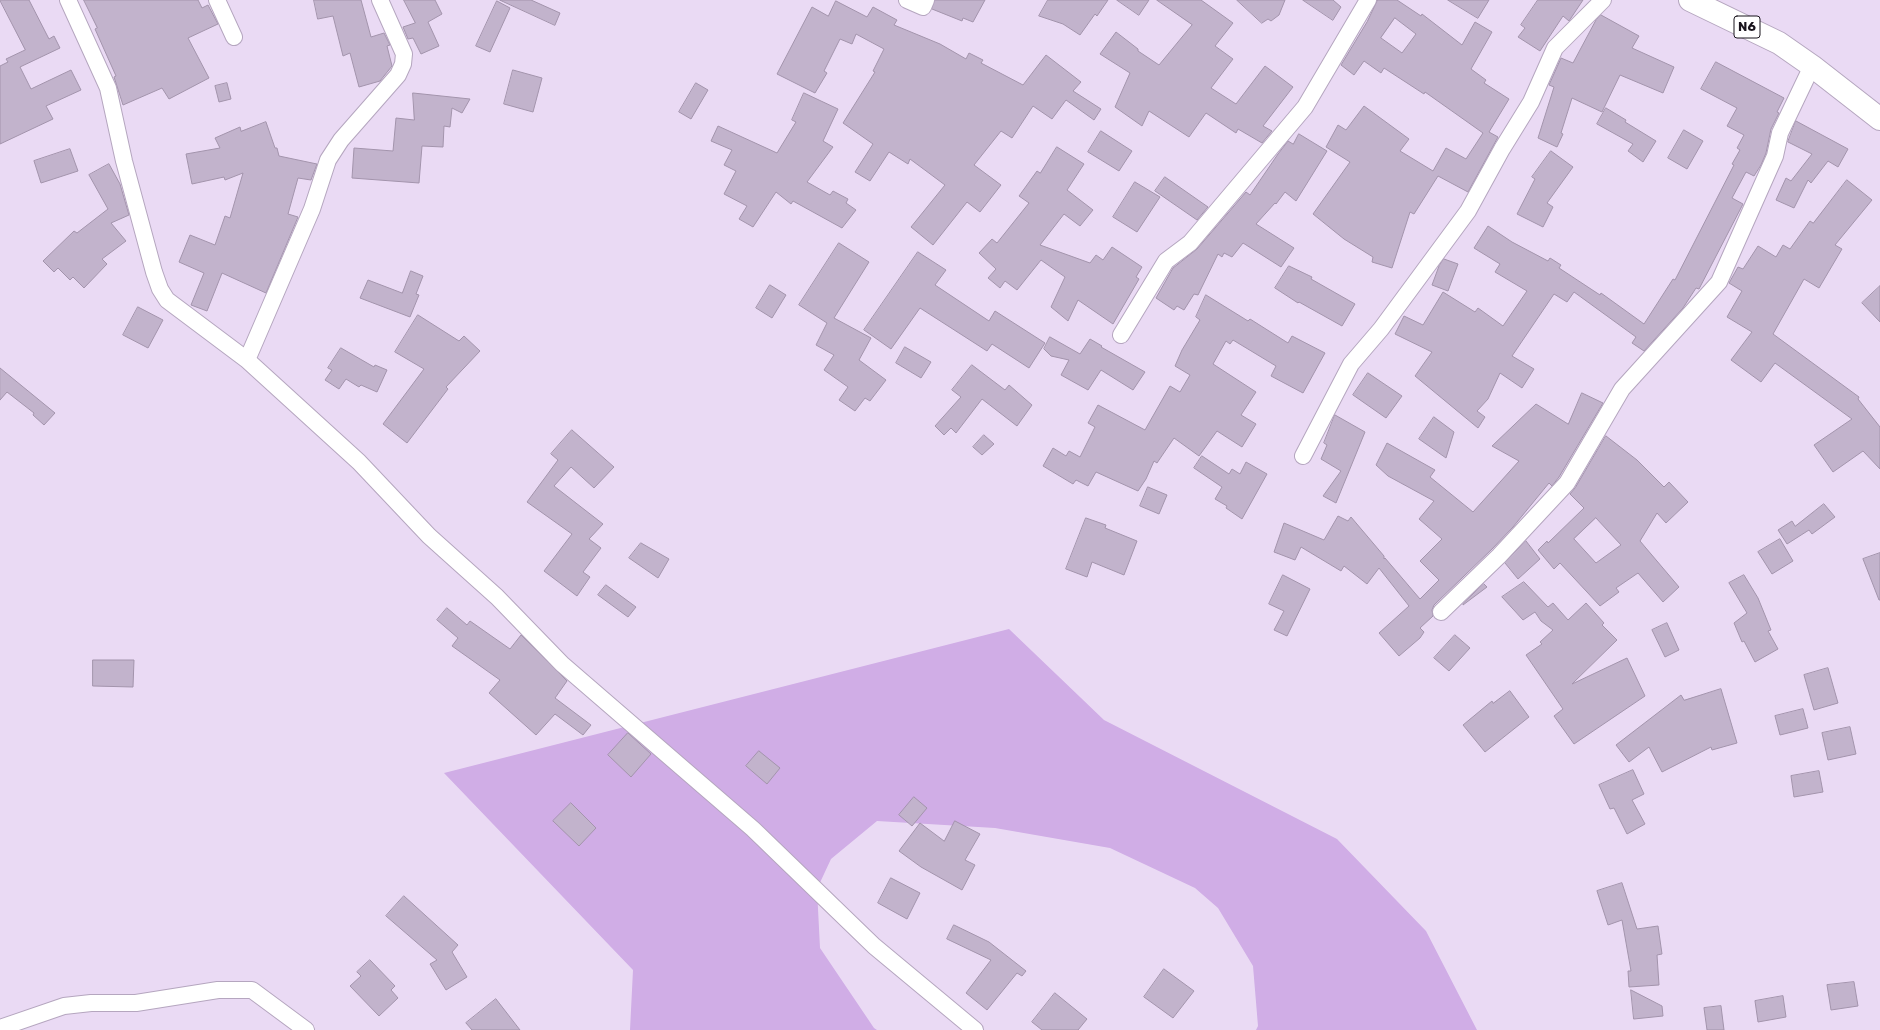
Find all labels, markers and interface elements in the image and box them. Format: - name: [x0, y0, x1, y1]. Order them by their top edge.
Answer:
- road number: N6: [1734, 16, 1760, 38]

